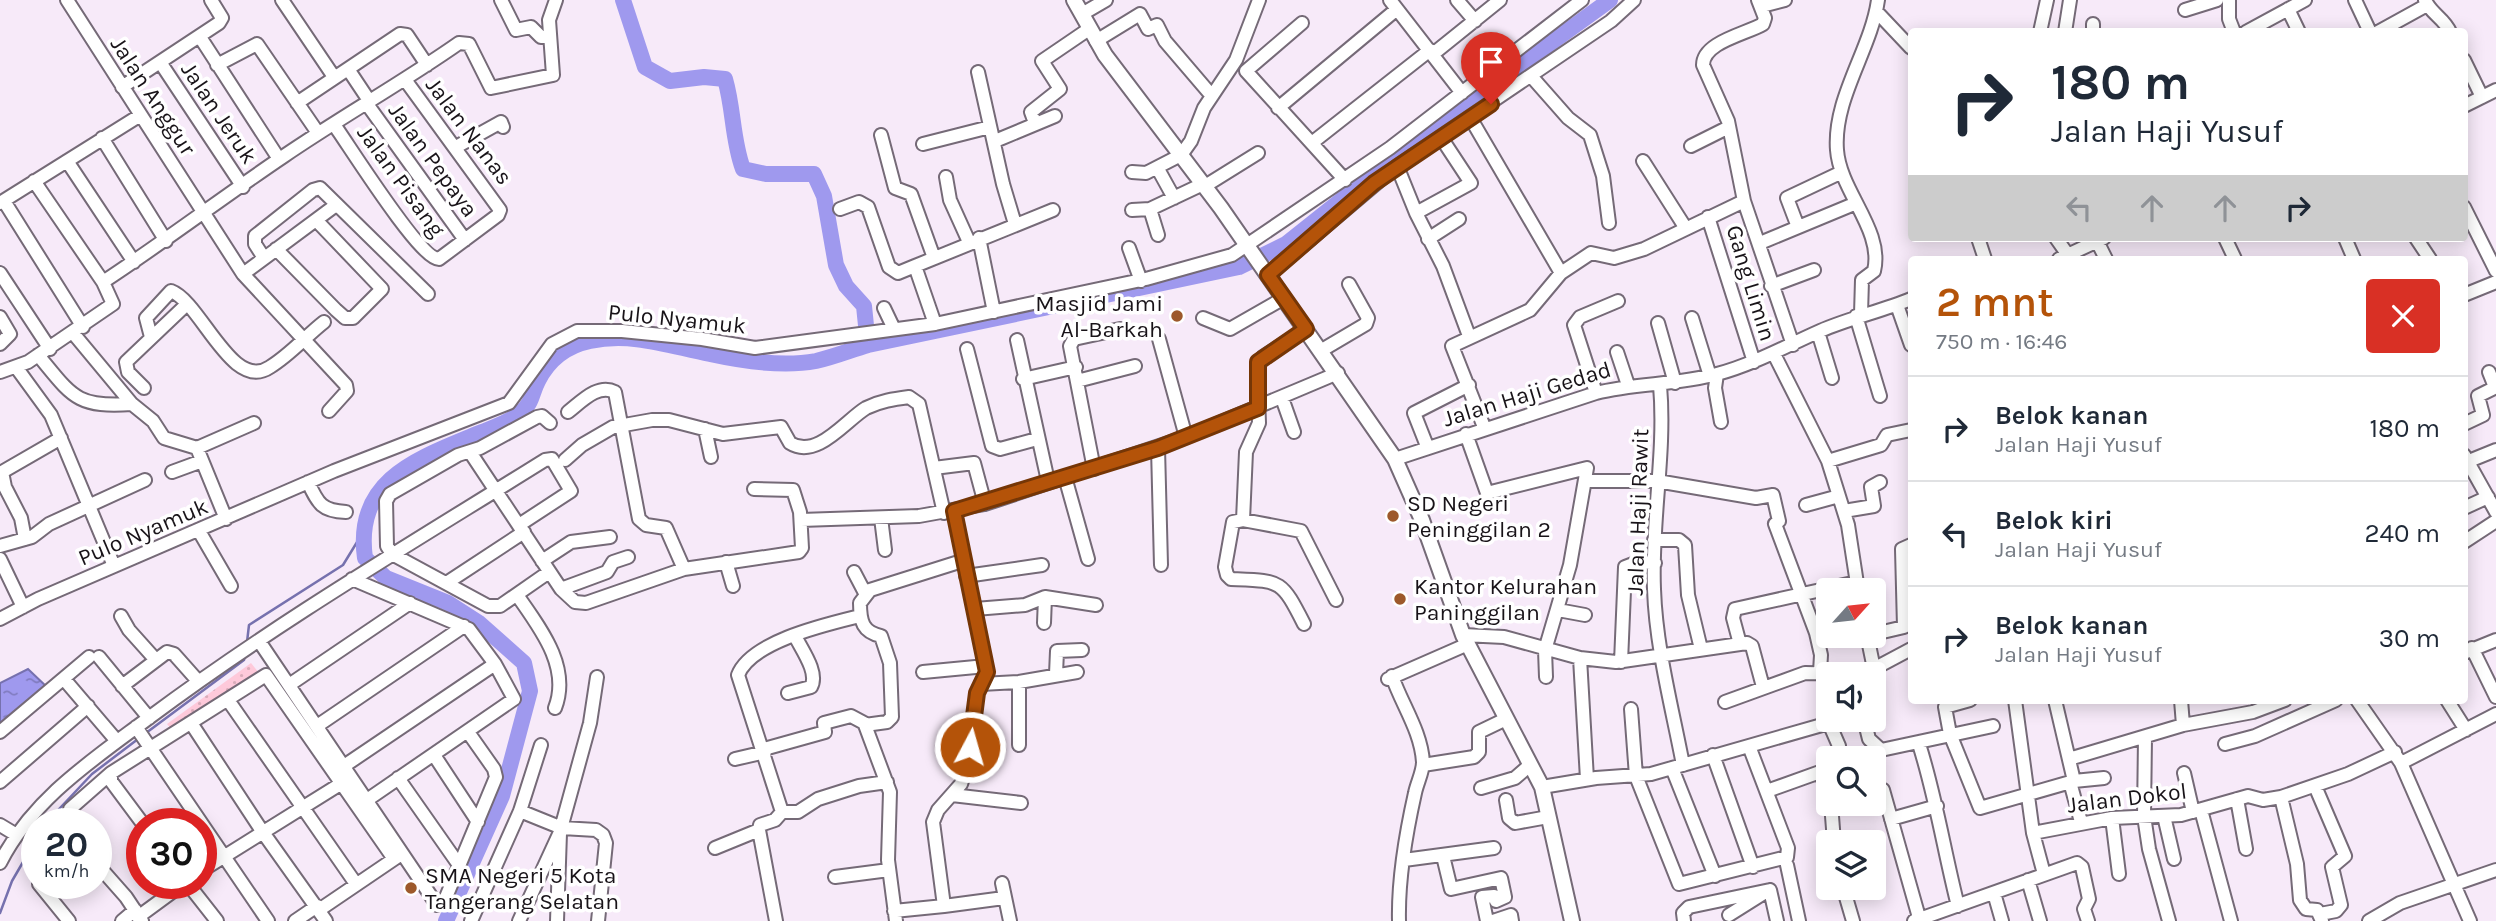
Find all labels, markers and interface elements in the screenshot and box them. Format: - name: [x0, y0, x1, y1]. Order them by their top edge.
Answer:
- street label: Jalan Anggur: [105, 32, 202, 161]
- pin: [1461, 32, 1521, 104]
- icon: arrive: [1472, 43, 1510, 81]
- text: 180 m: [2051, 54, 2190, 111]
- icon: right: [1936, 56, 2027, 147]
- street label: Jalan Jeruk: [175, 57, 263, 169]
- street label: Jalan Nanas: [420, 72, 518, 190]
- street label: Jalan Pepaya: [383, 98, 483, 222]
- text: Jalan Haji Yusuf: [2051, 113, 2283, 150]
- street label: Jalan Pisang: [351, 120, 451, 242]
- icon: left: [2060, 189, 2098, 227]
- icon: ahead: [2133, 189, 2171, 227]
- icon: ahead: [2206, 189, 2244, 227]
- icon: right: [2279, 189, 2317, 227]
- street label: Gang Limin: [1721, 222, 1781, 344]
- text: 2 mnt: [1936, 277, 2054, 327]
- button: close: [2366, 279, 2440, 353]
- place label: Masjid Jami Al-Barkah: [1035, 290, 1163, 343]
- street label: Pulo Nyamuk: [607, 298, 747, 340]
- marker: Masjid Jami Al-Barkah: [1169, 308, 1185, 324]
- text: 750 m · 16:46: [1936, 328, 2068, 355]
- street label: Jalan Haji Gedad: [1440, 356, 1614, 432]
- text: Belok kanan: [1995, 400, 2148, 431]
- icon: right: [1936, 410, 1974, 448]
- text: 180 m: [2370, 413, 2440, 444]
- street label: Jalan Haji Rawit: [1622, 428, 1654, 596]
- text: Jalan Haji Yusuf: [1995, 431, 2162, 458]
- place label: SD Negeri Peninggilan 2: [1407, 490, 1551, 543]
- street label: Pulo Nyamuk: [74, 492, 212, 572]
- text: Belok kiri: [1995, 505, 2113, 536]
- marker: SD Negeri Peninggilan 2: [1385, 508, 1401, 524]
- icon: left: [1936, 515, 1974, 553]
- text: 240 m: [2364, 518, 2440, 549]
- text: Jalan Haji Yusuf: [1995, 536, 2162, 563]
- place label: Kantor Kelurahan Paninggilan: [1414, 573, 1597, 626]
- north arrow: [1816, 578, 1886, 648]
- map controls: [1816, 578, 1886, 900]
- marker: Kantor Kelurahan Paninggilan: [1392, 591, 1408, 607]
- text: Belok kanan: [1995, 610, 2148, 641]
- icon: right: [1936, 620, 1974, 658]
- text: 30 m: [2379, 623, 2440, 654]
- text: Jalan Haji Yusuf: [1995, 641, 2162, 668]
- button: sound: [1816, 662, 1886, 732]
- position arrow: [933, 710, 1007, 784]
- button: search: [1816, 746, 1886, 816]
- street label: Jalan Dokol: [2066, 777, 2188, 819]
- speed limit sign: 30: [126, 808, 217, 899]
- text: 20: [45, 824, 88, 865]
- button: layers: [1816, 830, 1886, 900]
- text: km/h: [44, 860, 89, 882]
- place label: SMA Negeri 5 Kota Tangerang Selatan: [425, 862, 619, 915]
- marker: SMA Negeri 5 Kota Tangerang Selatan: [403, 880, 419, 896]

